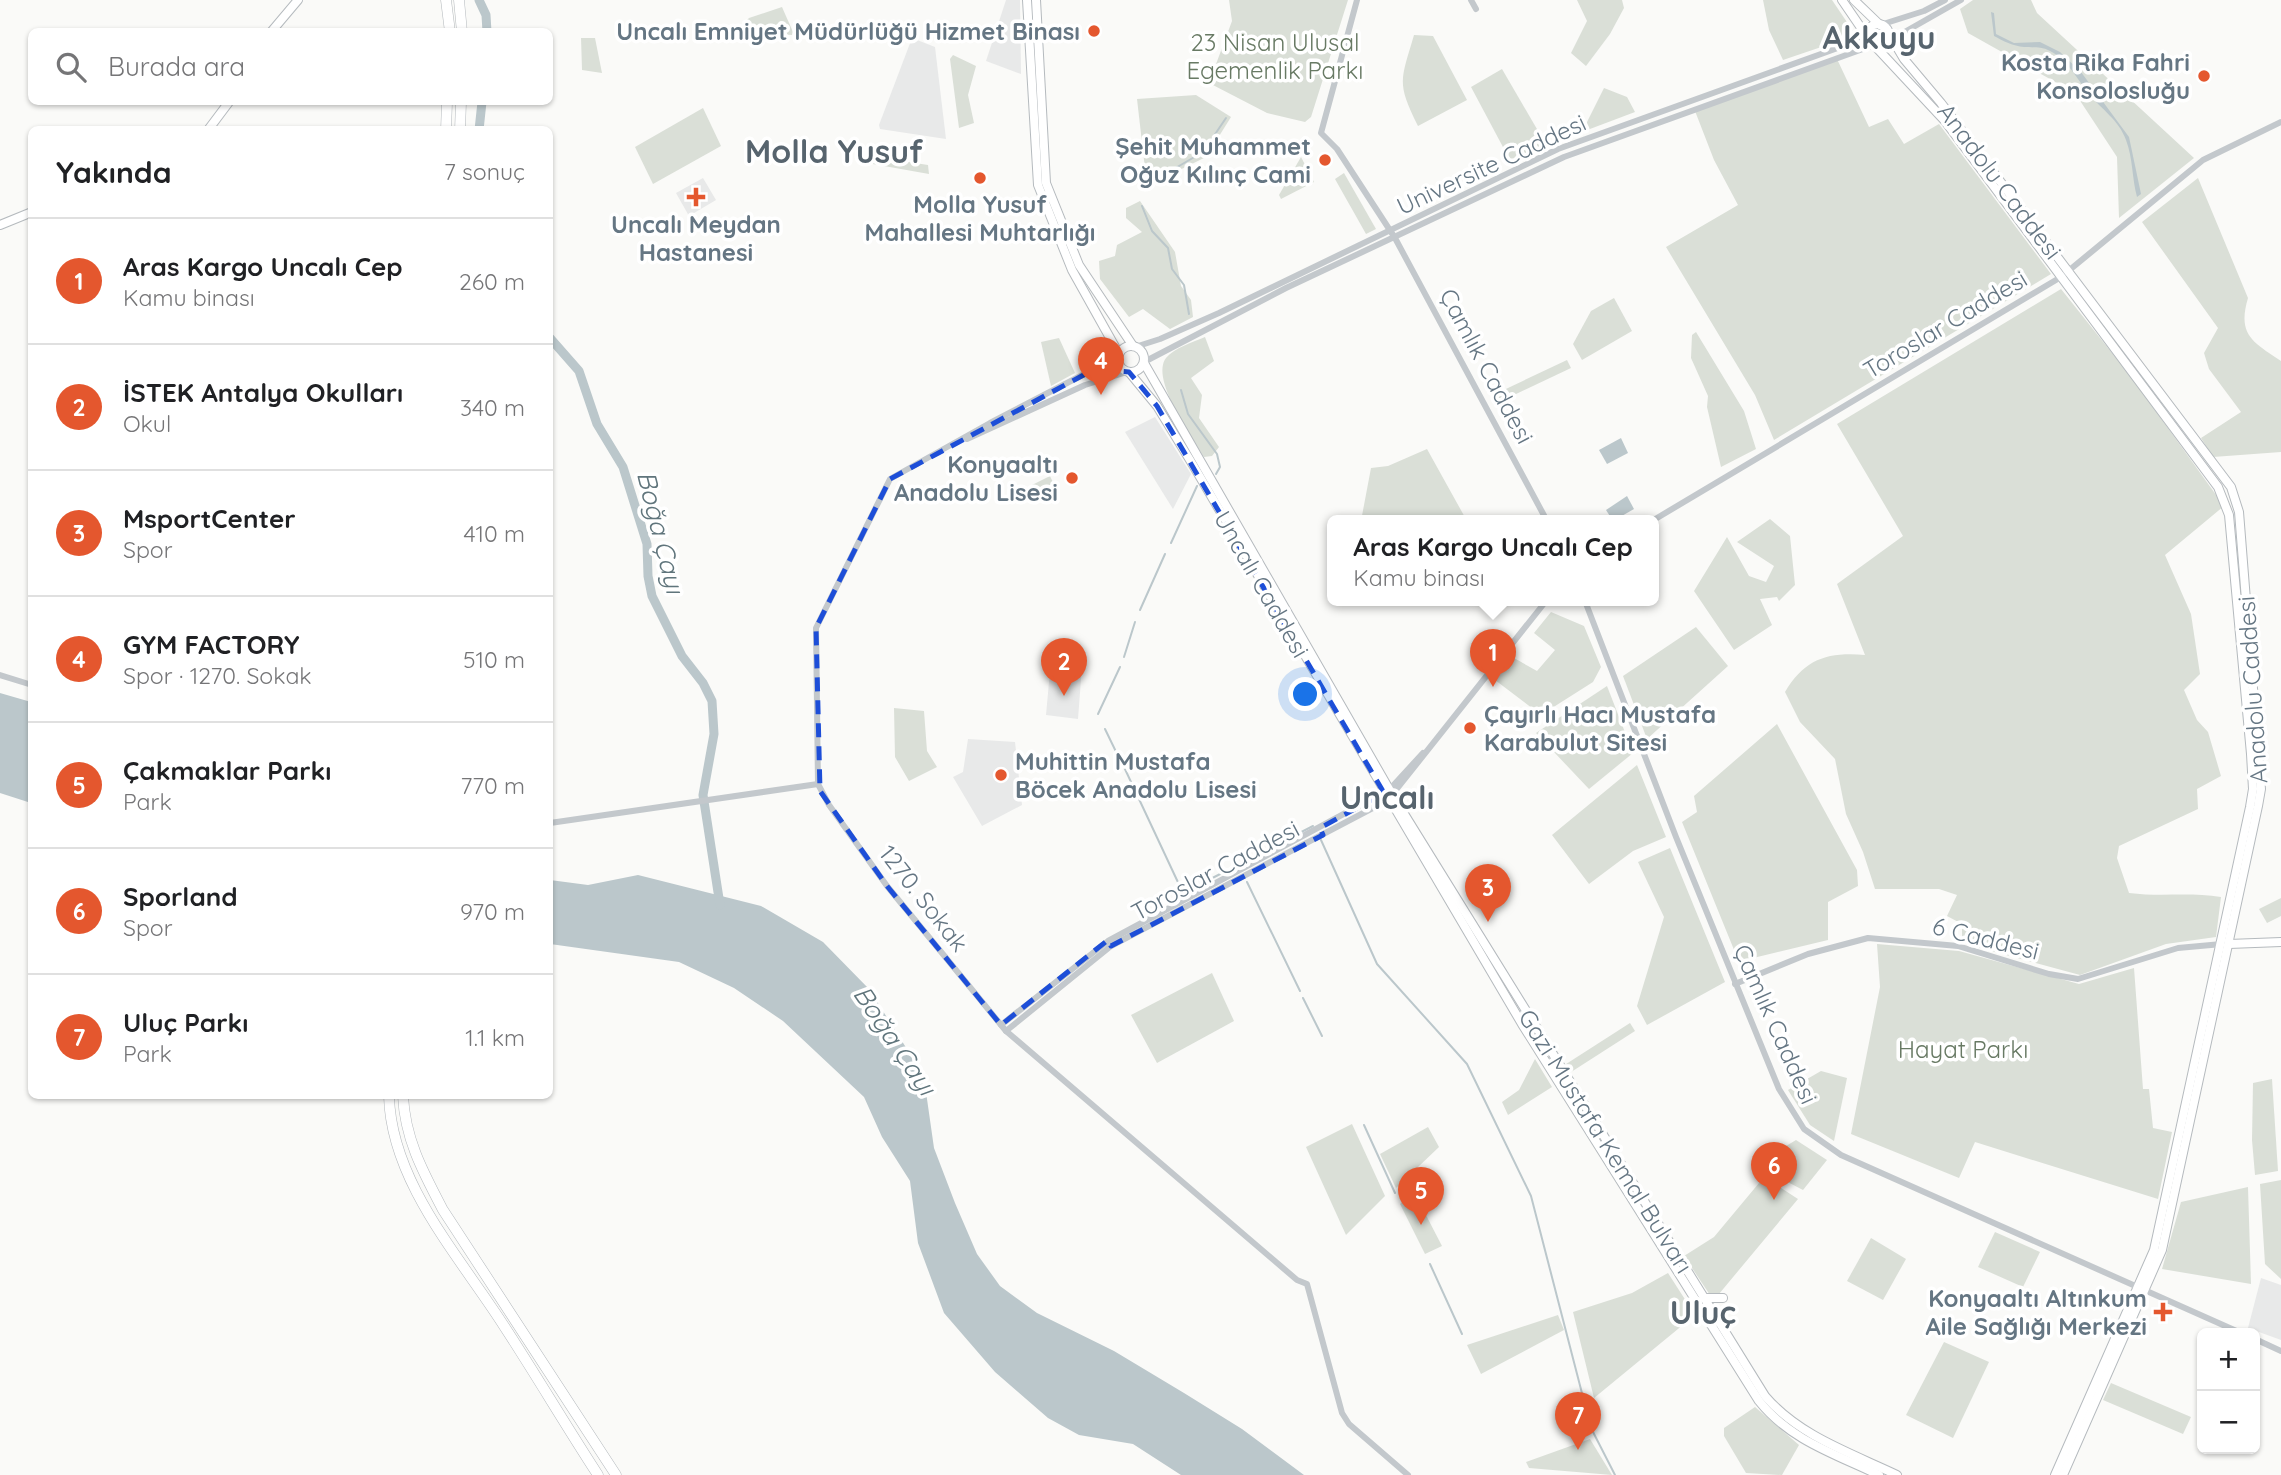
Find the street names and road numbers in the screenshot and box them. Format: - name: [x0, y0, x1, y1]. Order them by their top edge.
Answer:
- street label: Anadolu Caddesi: [1931, 97, 2069, 265]
- street label: Universite Caddesi: [1392, 107, 1590, 221]
- street label: Toroslar Caddesi: [1858, 263, 2032, 385]
- street label: Çamlık Caddesi: [1434, 283, 1540, 449]
- street label: Uncalı Caddesi: [1208, 505, 1316, 663]
- street label: Anadolu Caddesi: [2230, 595, 2274, 785]
- street label: Toroslar Caddesi: [1126, 813, 1304, 927]
- street label: 1270. Sokak: [873, 839, 975, 957]
- street label: 6 Caddesi: [1930, 910, 2042, 966]
- street label: Çamlık Caddesi: [1727, 940, 1825, 1108]
- street label: Gazi Mustafa Kemal Bulvarı: [1512, 1004, 1700, 1278]

